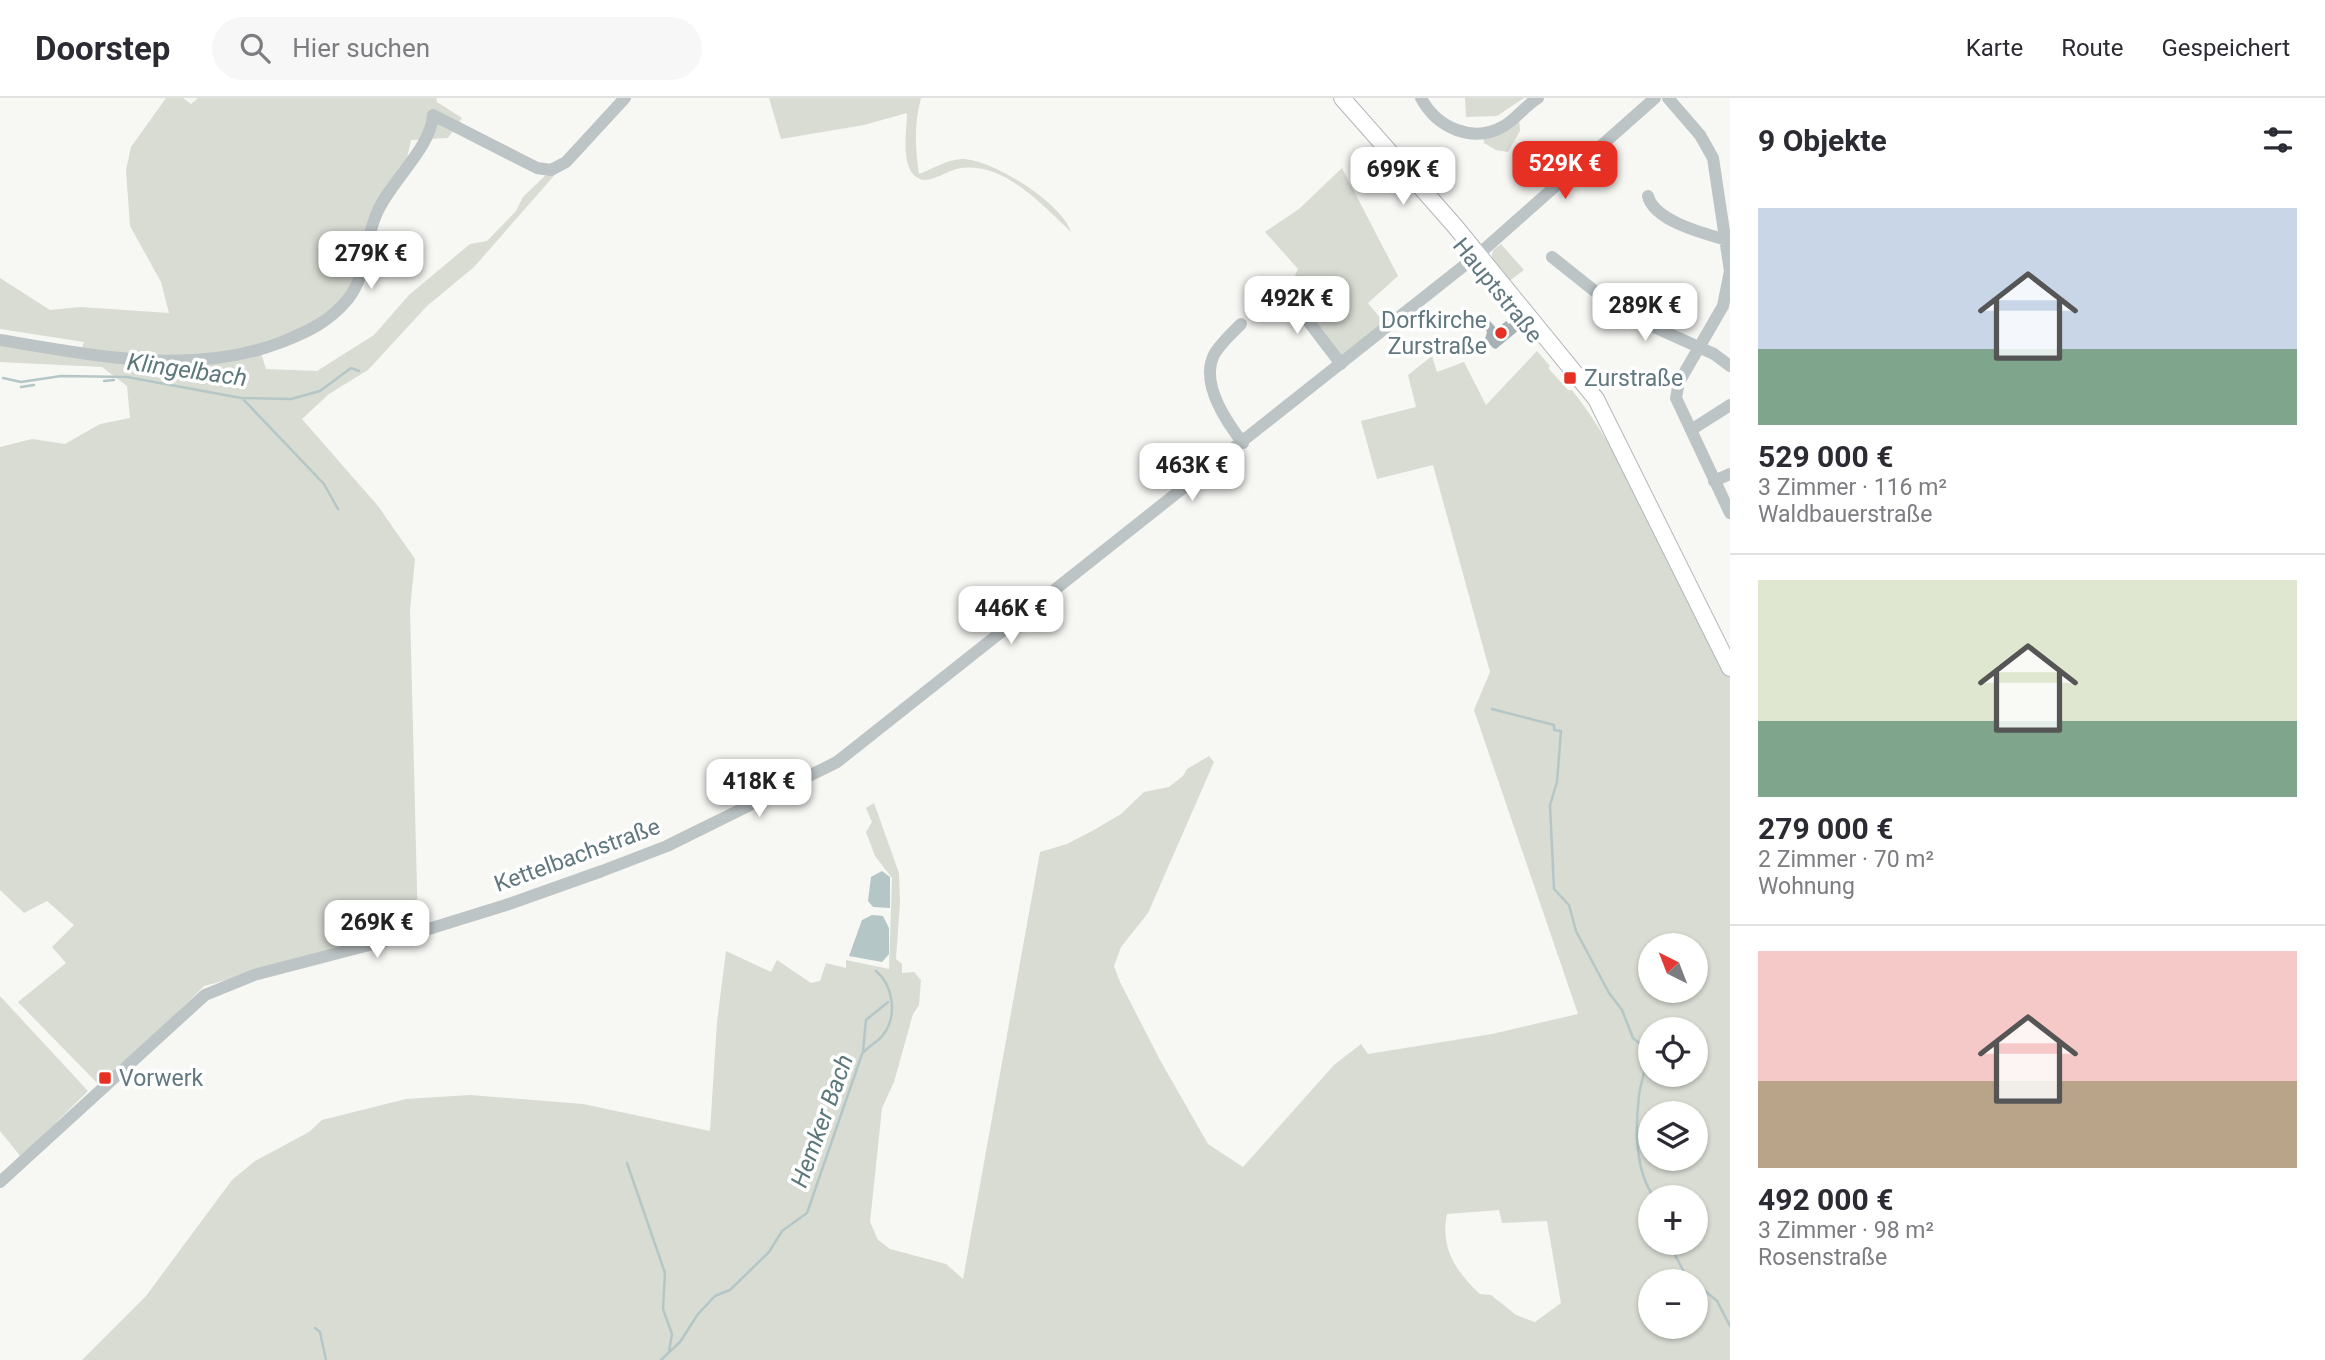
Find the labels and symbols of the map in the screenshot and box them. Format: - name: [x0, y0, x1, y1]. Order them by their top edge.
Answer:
- pin: 529K €: [1508, 141, 1622, 201]
- pin: 699K €: [1346, 148, 1460, 207]
- pin: 279K €: [314, 232, 428, 291]
- street label: Hauptstraße: [1447, 232, 1548, 348]
- pin: 492K €: [1240, 276, 1354, 336]
- pin: 289K €: [1588, 284, 1702, 343]
- place label: Dorfkirche Zurstraße: [1381, 307, 1487, 360]
- marker: Dorfkirche Zurstraße: [1493, 325, 1509, 341]
- water label: Klingelbach: [125, 348, 249, 392]
- place label: Zurstraße: [1584, 365, 1683, 392]
- marker: Zurstraße: [1562, 370, 1578, 386]
- pin: 463K €: [1135, 444, 1249, 503]
- pin: 446K €: [954, 587, 1068, 646]
- pin: 418K €: [702, 760, 816, 819]
- street label: Kettelbachstraße: [491, 813, 664, 898]
- pin: 269K €: [320, 900, 434, 960]
- north arrow: [1638, 933, 1708, 1003]
- water label: Hemker Bach: [785, 1051, 859, 1191]
- place label: Vorwerk: [119, 1065, 204, 1092]
- marker: Vorwerk: [97, 1070, 113, 1086]

